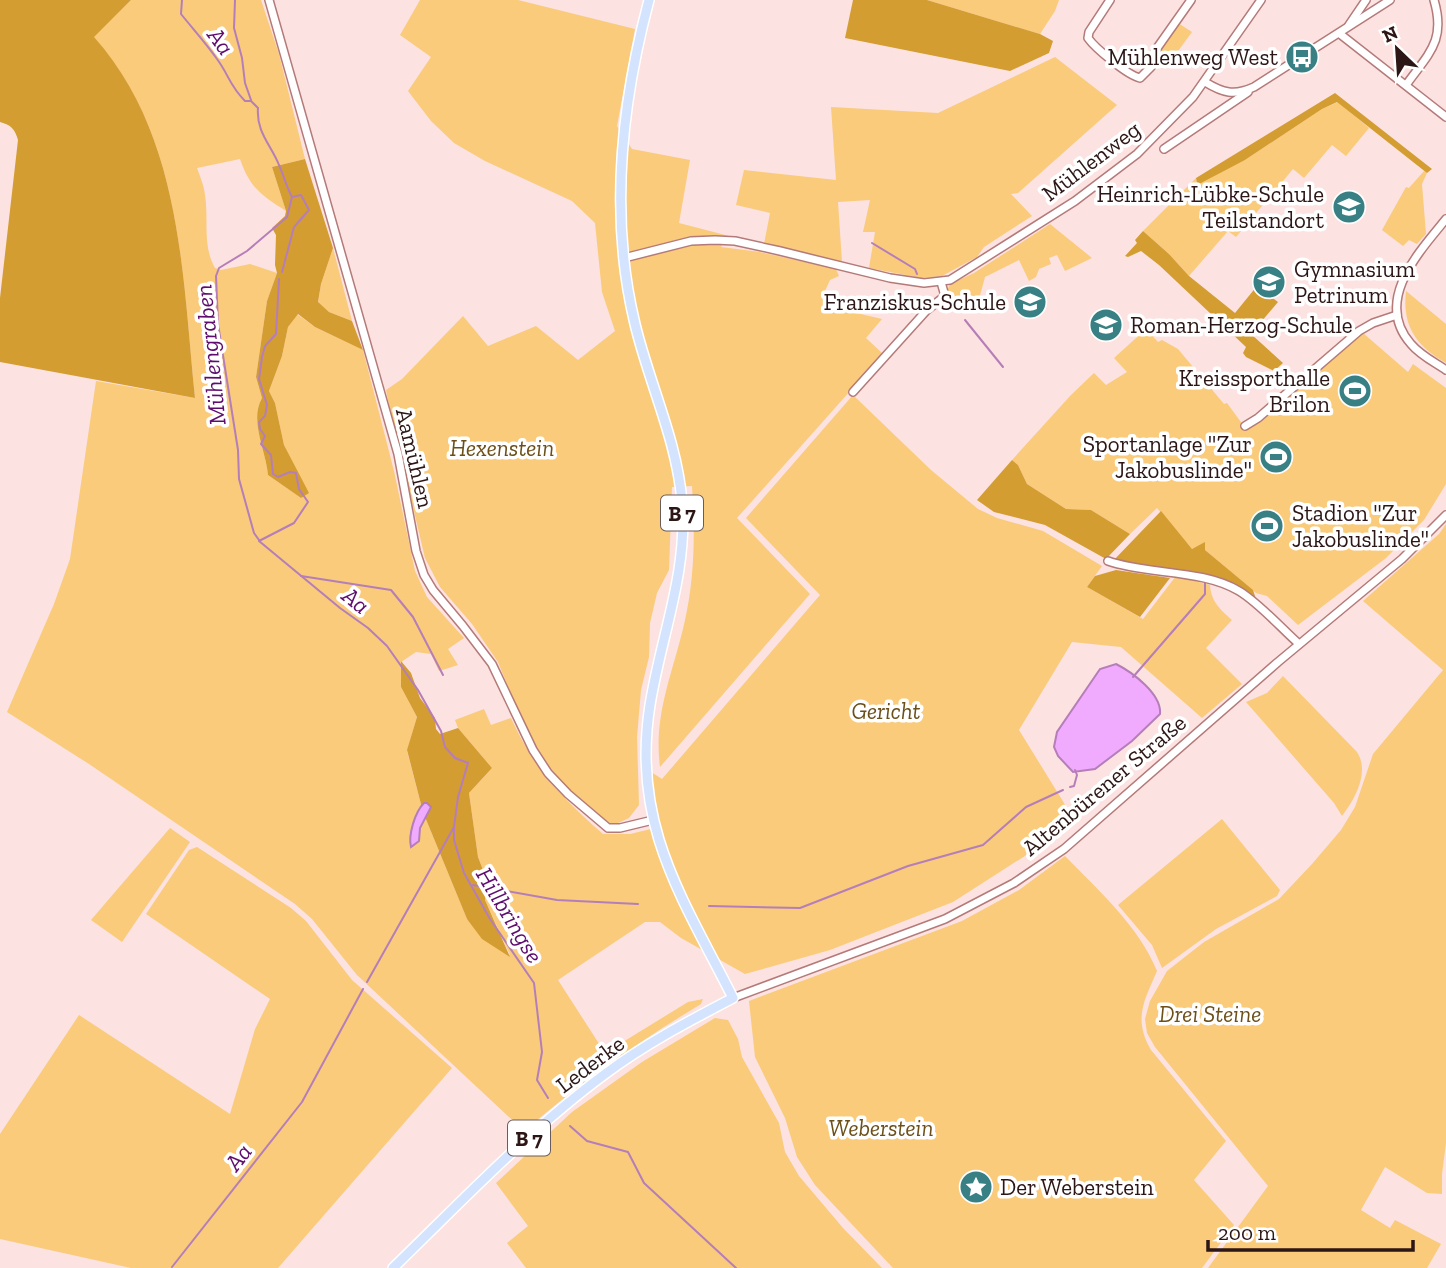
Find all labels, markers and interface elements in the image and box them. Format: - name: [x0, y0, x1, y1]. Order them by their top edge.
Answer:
- north arrow: [1362, 14, 1432, 84]
- water label: Aa: [201, 21, 241, 60]
- text: N: [1379, 21, 1401, 48]
- bus stop icon: Mühlenweg West: [1283, 38, 1321, 76]
- place label: Mühlenweg West: [1108, 43, 1278, 71]
- street label: Mühlenweg: [1036, 115, 1146, 207]
- place label: Heinrich-Lübke-Schule Teilstandort: [1096, 180, 1324, 234]
- school or university icon: Heinrich-Lübke-Schule Teilstandort: [1330, 188, 1368, 226]
- place label: Gymnasium Petrinum: [1294, 255, 1415, 309]
- school or university icon: Gymnasium Petrinum: [1250, 263, 1288, 301]
- water label: Mühlengraben: [188, 283, 232, 427]
- school or university icon: Franziskus-Schule: [1011, 283, 1049, 321]
- place label: Franziskus-Schule: [823, 288, 1006, 316]
- school or university icon: Roman-Herzog-Schule: [1087, 306, 1125, 344]
- place label: Roman-Herzog-Schule: [1130, 311, 1353, 339]
- place label: Kreissporthalle Brilon: [1178, 364, 1330, 418]
- sports icon: Kreissporthalle Brilon: [1336, 372, 1374, 410]
- street label: Aamühlen: [390, 405, 440, 511]
- place label: Sportanlage "Zur Jakobuslinde": [1083, 430, 1252, 484]
- park label: Hexenstein: [450, 434, 554, 462]
- sports icon: Sportanlage "Zur Jakobuslinde": [1257, 438, 1295, 476]
- road number: B 7: [661, 496, 703, 530]
- place label: Stadion "Zur Jakobuslinde": [1292, 499, 1429, 553]
- sports icon: Stadion "Zur Jakobuslinde": [1248, 507, 1286, 545]
- water label: Aa: [336, 580, 376, 620]
- park label: Gericht: [852, 697, 921, 725]
- street label: Altenbürener Straße: [1016, 708, 1192, 862]
- water label: Hillbringse: [470, 862, 550, 968]
- park label: Drei Steine: [1159, 1000, 1261, 1028]
- street label: Lederke: [550, 1029, 630, 1099]
- park label: Weberstein: [829, 1114, 933, 1142]
- road number: B 7: [508, 1120, 550, 1156]
- water label: Aa: [218, 1137, 258, 1177]
- place icon: Der Weberstein: [957, 1168, 995, 1206]
- place label: Der Weberstein: [1000, 1173, 1154, 1201]
- scale bar: [1208, 1208, 1413, 1252]
- text: 200 m: [1218, 1220, 1276, 1245]

